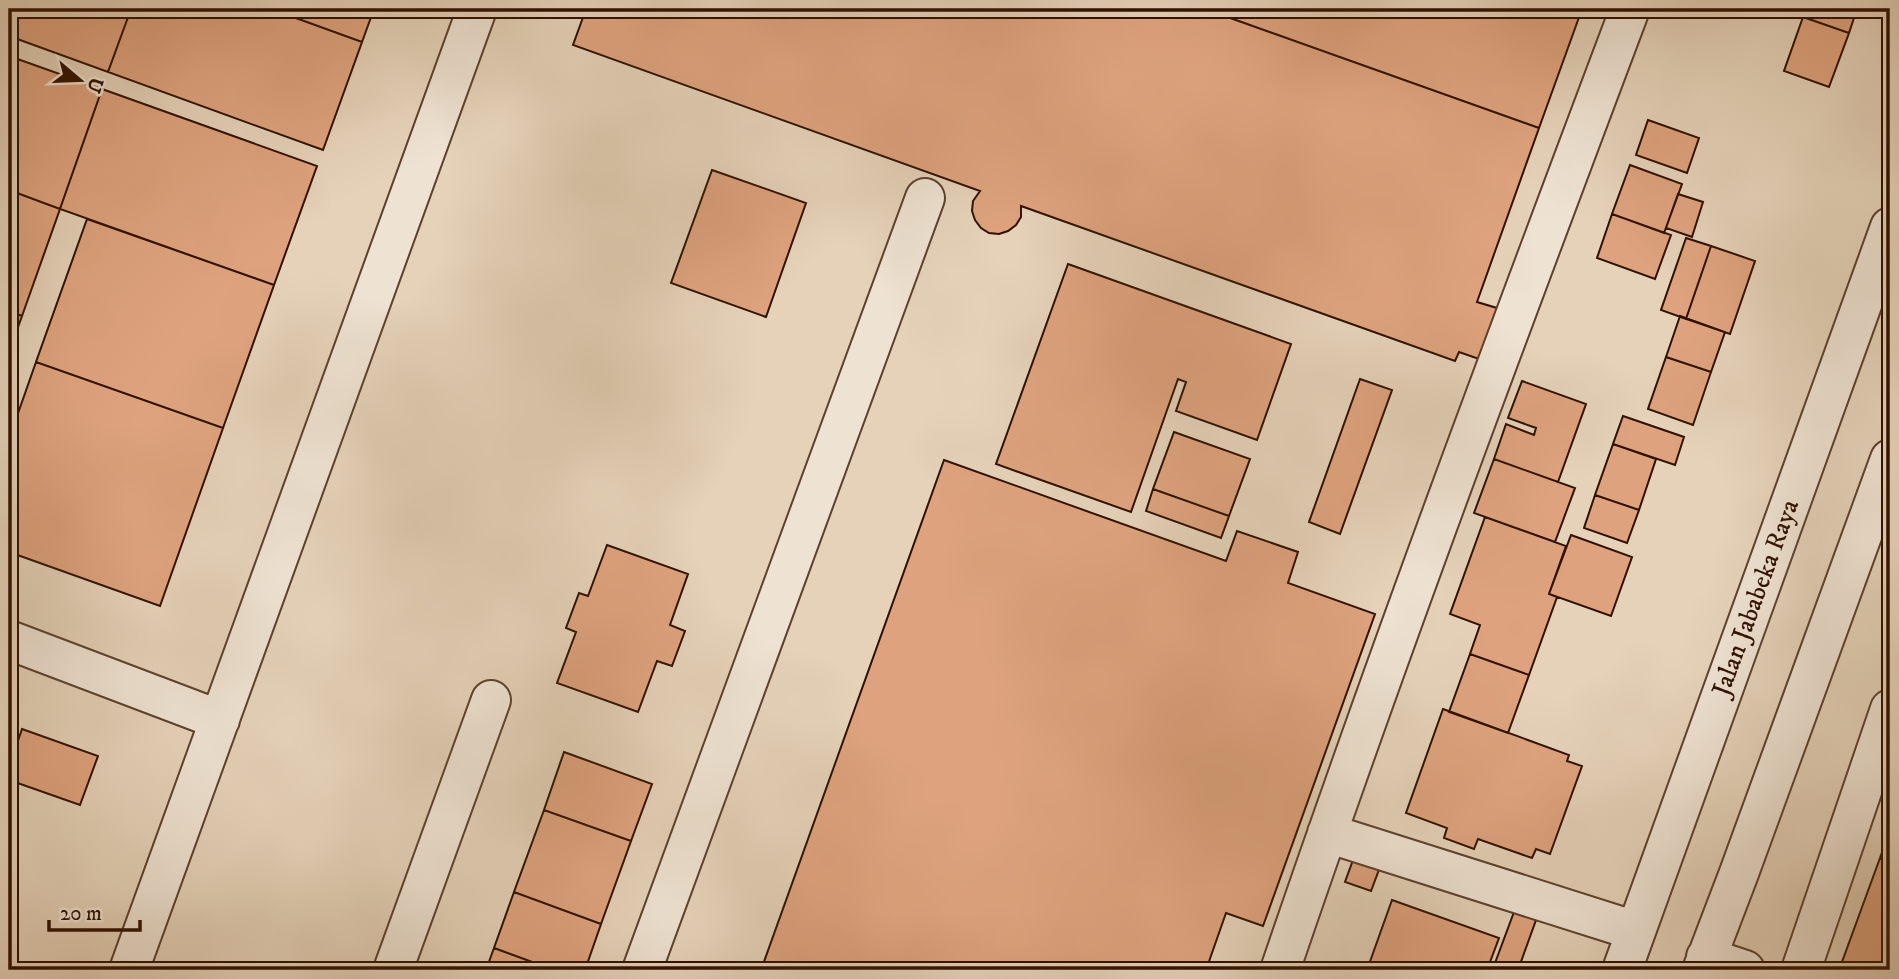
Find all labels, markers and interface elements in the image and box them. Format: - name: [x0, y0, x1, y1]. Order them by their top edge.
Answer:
- north arrow: [46, 46, 116, 116]
- text: U: [81, 74, 108, 96]
- street label: Jalan Jababeka Raya: [1704, 495, 1807, 703]
- scale bar: [49, 888, 140, 932]
- text: 20 m: [60, 901, 102, 927]

